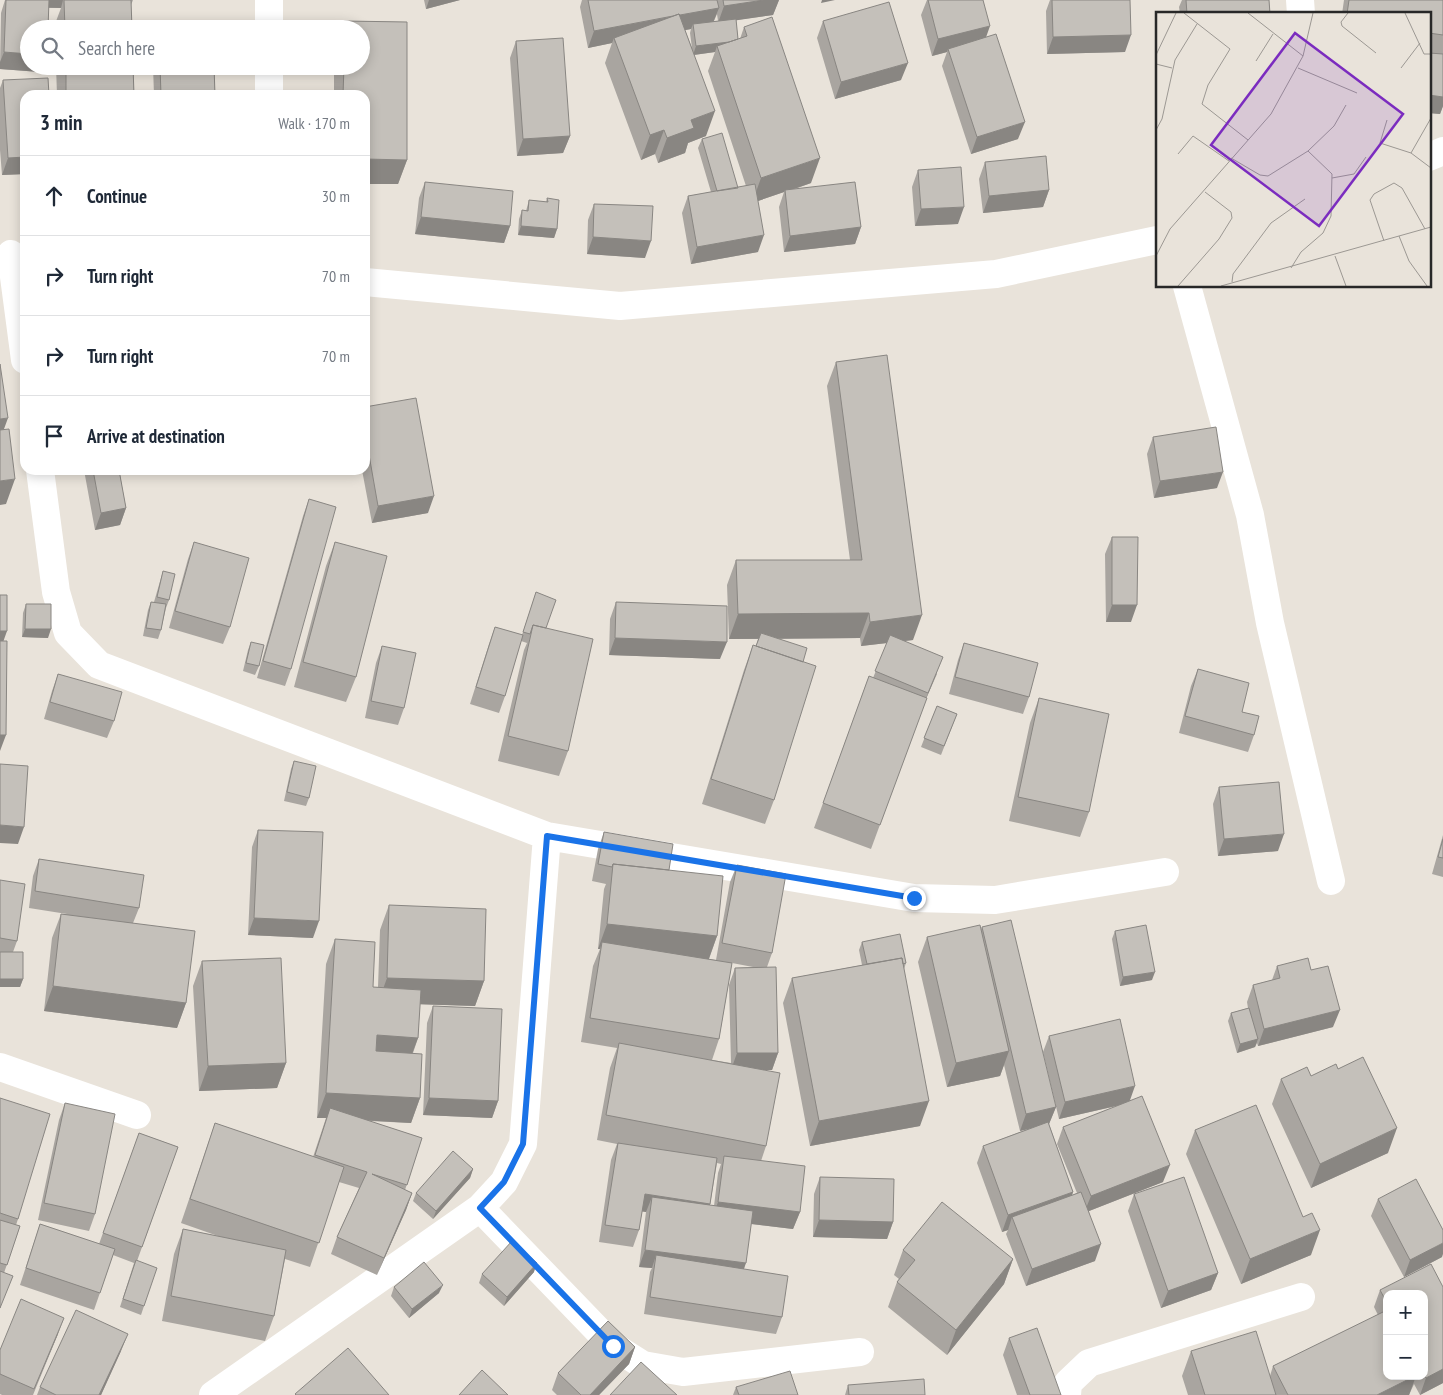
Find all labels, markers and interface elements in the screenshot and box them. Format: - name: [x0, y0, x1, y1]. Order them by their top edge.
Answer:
- inset map: [1156, 12, 1430, 288]
- search box: [20, 20, 370, 75]
- icon: search: [38, 34, 66, 62]
- text: Search here: [78, 36, 155, 60]
- text: 3 min: [40, 109, 82, 136]
- text: Walk · 170 m: [278, 113, 350, 133]
- icon: ahead: [40, 182, 68, 210]
- text: Continue: [87, 184, 147, 208]
- text: 30 m: [322, 186, 350, 206]
- icon: right: [40, 262, 68, 290]
- text: Turn right: [87, 264, 153, 288]
- text: 70 m: [322, 266, 350, 286]
- icon: right: [40, 342, 68, 370]
- text: Turn right: [87, 344, 153, 368]
- text: 70 m: [322, 346, 350, 366]
- icon: arrive: [40, 422, 68, 450]
- text: Arrive at destination: [87, 424, 225, 448]
- route end: [903, 887, 926, 910]
- map controls: [1383, 1290, 1428, 1380]
- button: +: [1383, 1290, 1428, 1335]
- route start: [602, 1335, 625, 1358]
- button: −: [1383, 1335, 1428, 1380]

